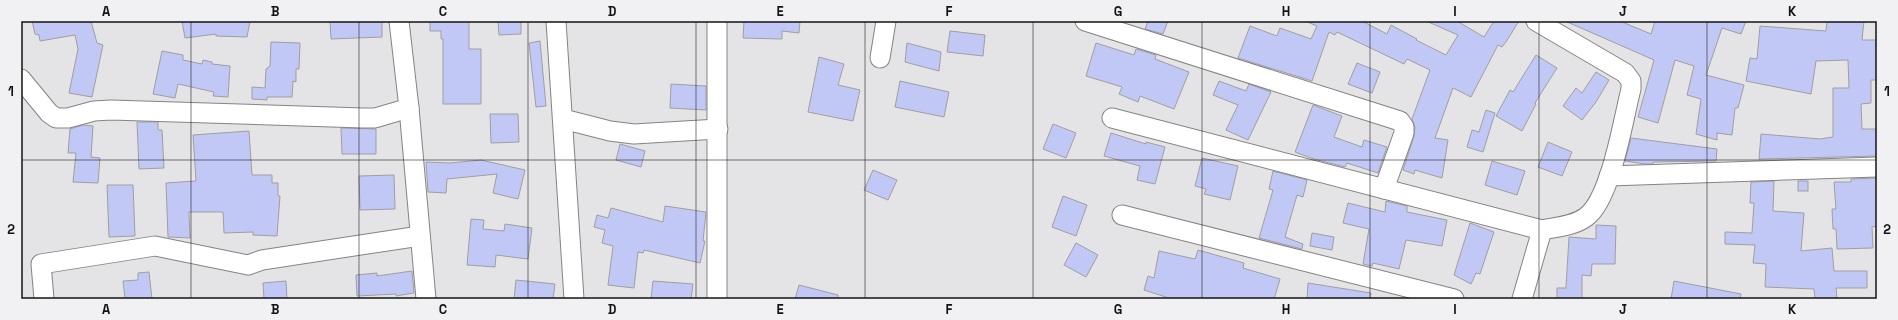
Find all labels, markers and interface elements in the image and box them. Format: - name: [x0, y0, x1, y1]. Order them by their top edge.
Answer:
- text: A: [102, 3, 111, 20]
- text: B: [271, 3, 280, 20]
- text: C: [439, 3, 447, 20]
- text: D: [608, 3, 617, 20]
- text: E: [776, 3, 784, 20]
- text: F: [946, 3, 953, 20]
- text: G: [1114, 3, 1122, 20]
- text: H: [1282, 3, 1290, 20]
- text: I: [1453, 3, 1457, 20]
- text: J: [1619, 3, 1627, 20]
- text: K: [1788, 3, 1797, 20]
- text: 1: [8, 83, 14, 100]
- text: 1: [1884, 83, 1890, 100]
- text: 2: [7, 221, 15, 238]
- text: 2: [1883, 221, 1891, 238]
- text: A: [102, 301, 111, 318]
- text: B: [271, 301, 280, 318]
- text: C: [439, 301, 447, 318]
- text: D: [608, 301, 617, 318]
- text: E: [776, 301, 784, 318]
- text: F: [946, 301, 953, 318]
- text: G: [1114, 301, 1122, 318]
- text: H: [1282, 301, 1290, 318]
- text: I: [1453, 301, 1457, 318]
- text: J: [1619, 301, 1627, 318]
- text: K: [1788, 301, 1797, 318]

